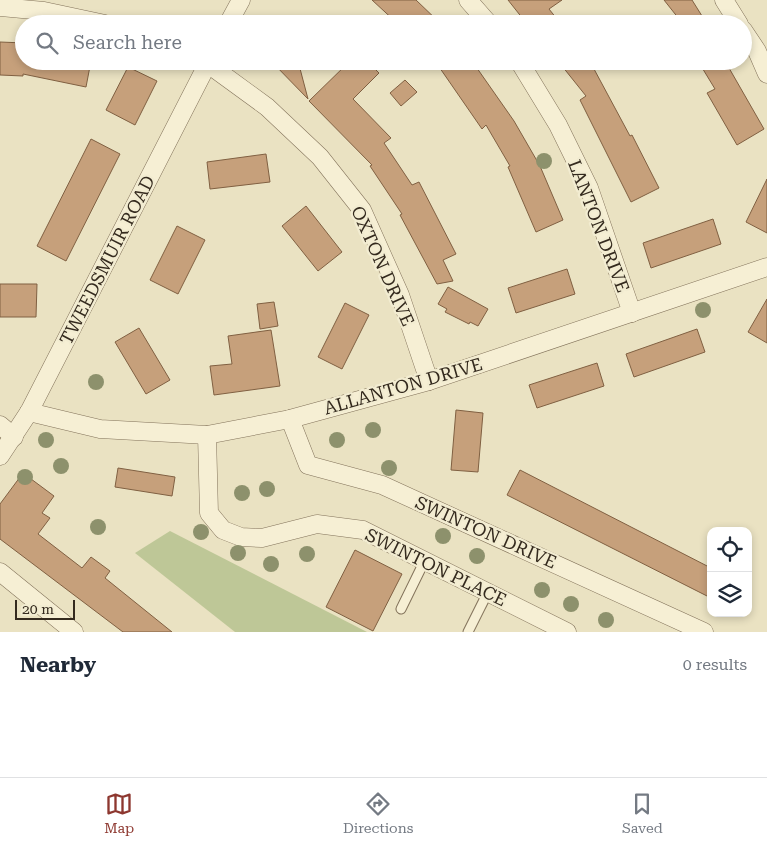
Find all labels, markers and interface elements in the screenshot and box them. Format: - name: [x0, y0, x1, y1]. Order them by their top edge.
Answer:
- search box: [15, 15, 752, 70]
- icon: search: [33, 29, 61, 57]
- text: Search here: [73, 31, 182, 54]
- street label: LANTON DRIVE: [564, 157, 634, 295]
- street label: TWEEDSMUIR ROAD: [55, 172, 159, 348]
- street label: OXTON DRIVE: [347, 203, 419, 329]
- street label: ALLANTON DRIVE: [321, 353, 485, 419]
- street label: SWINTON DRIVE: [412, 491, 560, 573]
- street label: SWINTON PLACE: [362, 524, 510, 610]
- map controls: [707, 527, 752, 617]
- button: locate: [707, 527, 752, 572]
- button: layers: [707, 572, 752, 617]
- scale bar: [15, 597, 75, 620]
- text: 20 m: [22, 601, 54, 617]
- text: Nearby: [20, 653, 96, 677]
- text: 0 results: [683, 655, 747, 674]
- tab: Map: [104, 790, 134, 836]
- tab: Directions: [343, 790, 413, 836]
- tab: Saved: [622, 790, 663, 836]

